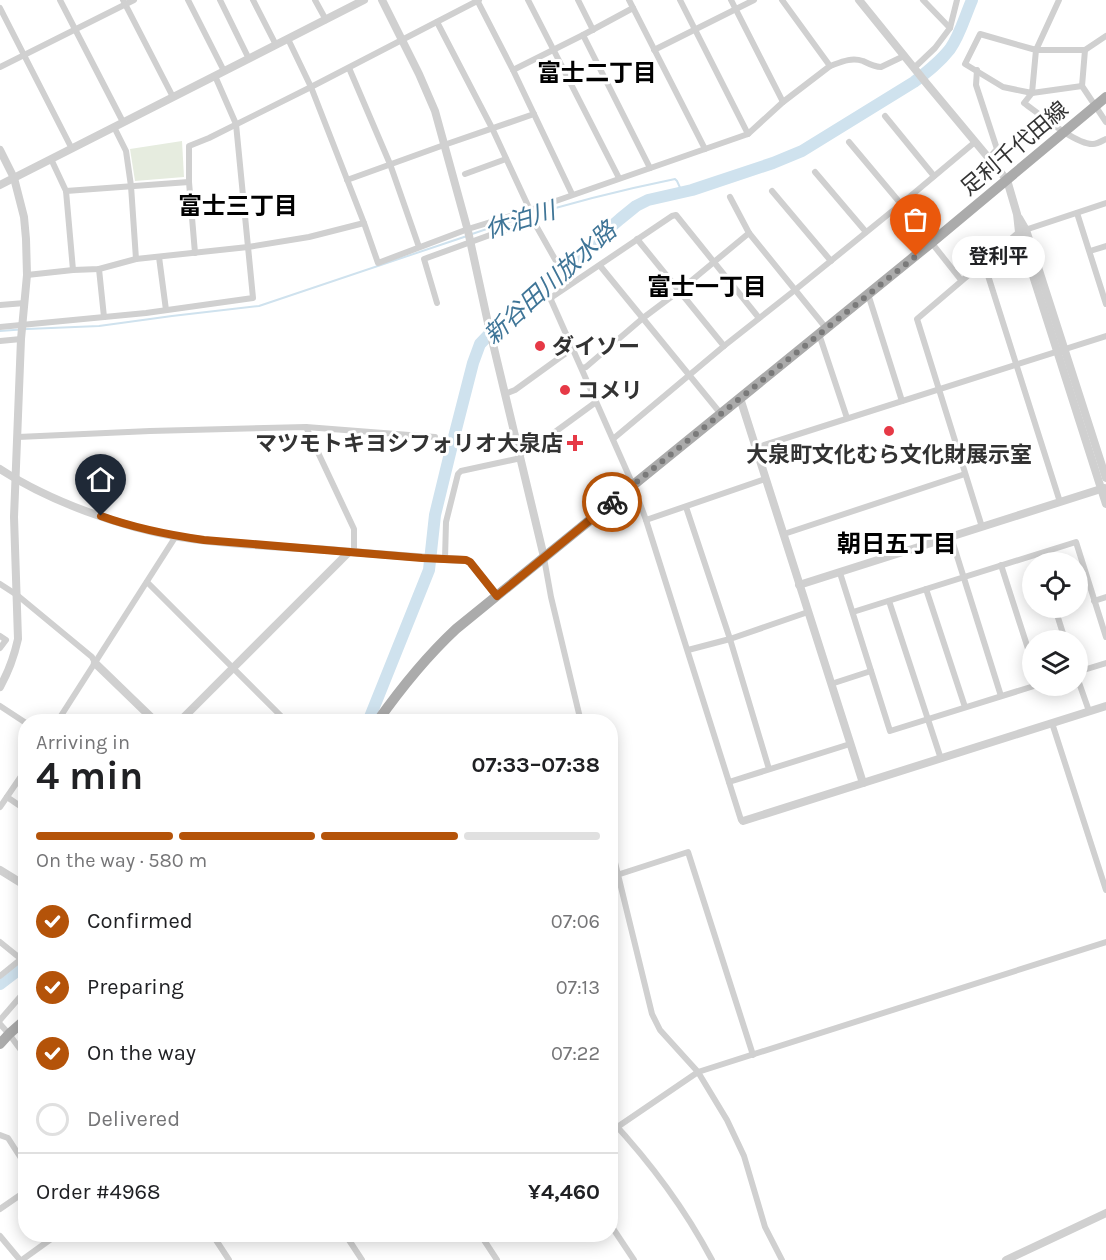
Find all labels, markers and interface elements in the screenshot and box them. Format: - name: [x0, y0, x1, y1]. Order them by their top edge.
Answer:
- district label: 富士二丁目: [537, 59, 657, 87]
- street label: 足利千代田線: [956, 96, 1074, 201]
- district label: 富士三丁目: [178, 192, 298, 220]
- pin: [890, 194, 941, 256]
- water label: 休泊川: [481, 195, 561, 244]
- icon: bag: [899, 203, 932, 236]
- water label: 新谷田川放水路: [478, 215, 623, 350]
- callout: 登利平: [952, 235, 1045, 277]
- text: 登利平: [969, 245, 1029, 268]
- district label: 富士一丁目: [647, 273, 767, 301]
- place label: ダイソー: [552, 334, 640, 360]
- marker: ダイソー: [533, 339, 547, 353]
- place label: コメリ: [577, 378, 643, 404]
- marker: コメリ: [558, 383, 572, 397]
- marker: 大泉町文化むら文化財展示室: [882, 424, 896, 438]
- place label: マツモトキヨシフォリオ大泉店: [255, 431, 563, 457]
- marker: マツモトキヨシフォリオ大泉店: [568, 436, 582, 450]
- place label: 大泉町文化むら文化財展示室: [746, 442, 1032, 468]
- pin: [75, 454, 126, 516]
- icon: home: [84, 463, 117, 496]
- courier: [582, 472, 642, 532]
- icon: bike: [596, 486, 629, 519]
- district label: 朝日五丁目: [837, 530, 957, 558]
- map controls: [1022, 552, 1088, 696]
- button: locate: [1022, 552, 1088, 618]
- button: layers: [1022, 630, 1088, 696]
- text: Arriving in: [36, 731, 130, 754]
- text: 07:33–07:38: [472, 752, 600, 778]
- text: 4 min: [36, 753, 143, 799]
- text: On the way · 580 m: [36, 849, 207, 872]
- icon: check: [36, 905, 69, 938]
- text: Confirmed: [87, 908, 193, 934]
- text: 07:06: [551, 910, 600, 933]
- icon: check: [36, 971, 69, 1004]
- text: Preparing: [87, 974, 184, 1000]
- text: 07:13: [556, 976, 600, 999]
- icon: check: [36, 1037, 69, 1070]
- text: On the way: [87, 1040, 196, 1066]
- text: 07:22: [551, 1042, 600, 1065]
- text: Delivered: [87, 1106, 180, 1132]
- text: Order #4968: [36, 1179, 161, 1205]
- text: ¥4,460: [528, 1179, 600, 1205]

